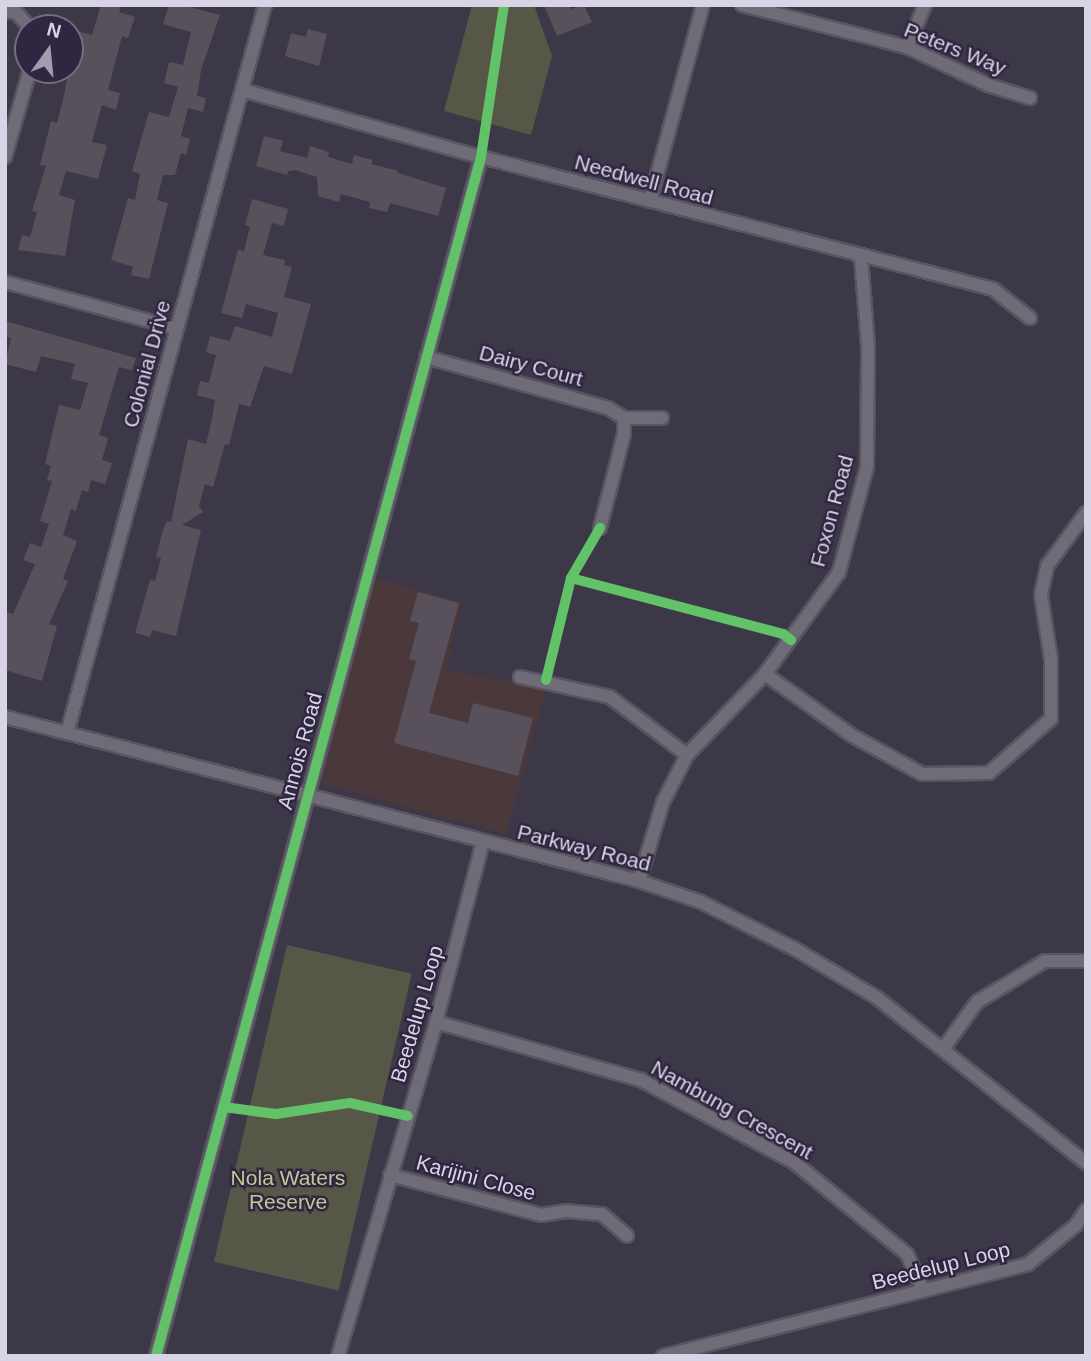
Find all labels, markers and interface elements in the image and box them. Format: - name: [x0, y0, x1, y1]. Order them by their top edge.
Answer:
- north arrow: [14, 14, 84, 84]
- street label: Peters Way: [900, 17, 1010, 81]
- text: N: [45, 18, 63, 42]
- street label: Needwell Road: [572, 149, 716, 211]
- street label: Colonial Drive: [118, 298, 176, 430]
- street label: Dairy Court: [476, 340, 586, 392]
- street label: Foxon Road: [805, 452, 859, 570]
- street label: Annois Road: [272, 690, 328, 812]
- street label: Parkway Road: [515, 819, 653, 877]
- street label: Beedelup Loop: [385, 943, 449, 1085]
- street label: Nambung Crescent: [647, 1055, 817, 1165]
- street label: Karijini Close: [414, 1150, 538, 1206]
- park label: Nola Waters Reserve: [231, 1165, 345, 1215]
- street label: Beedelup Loop: [869, 1237, 1013, 1295]

